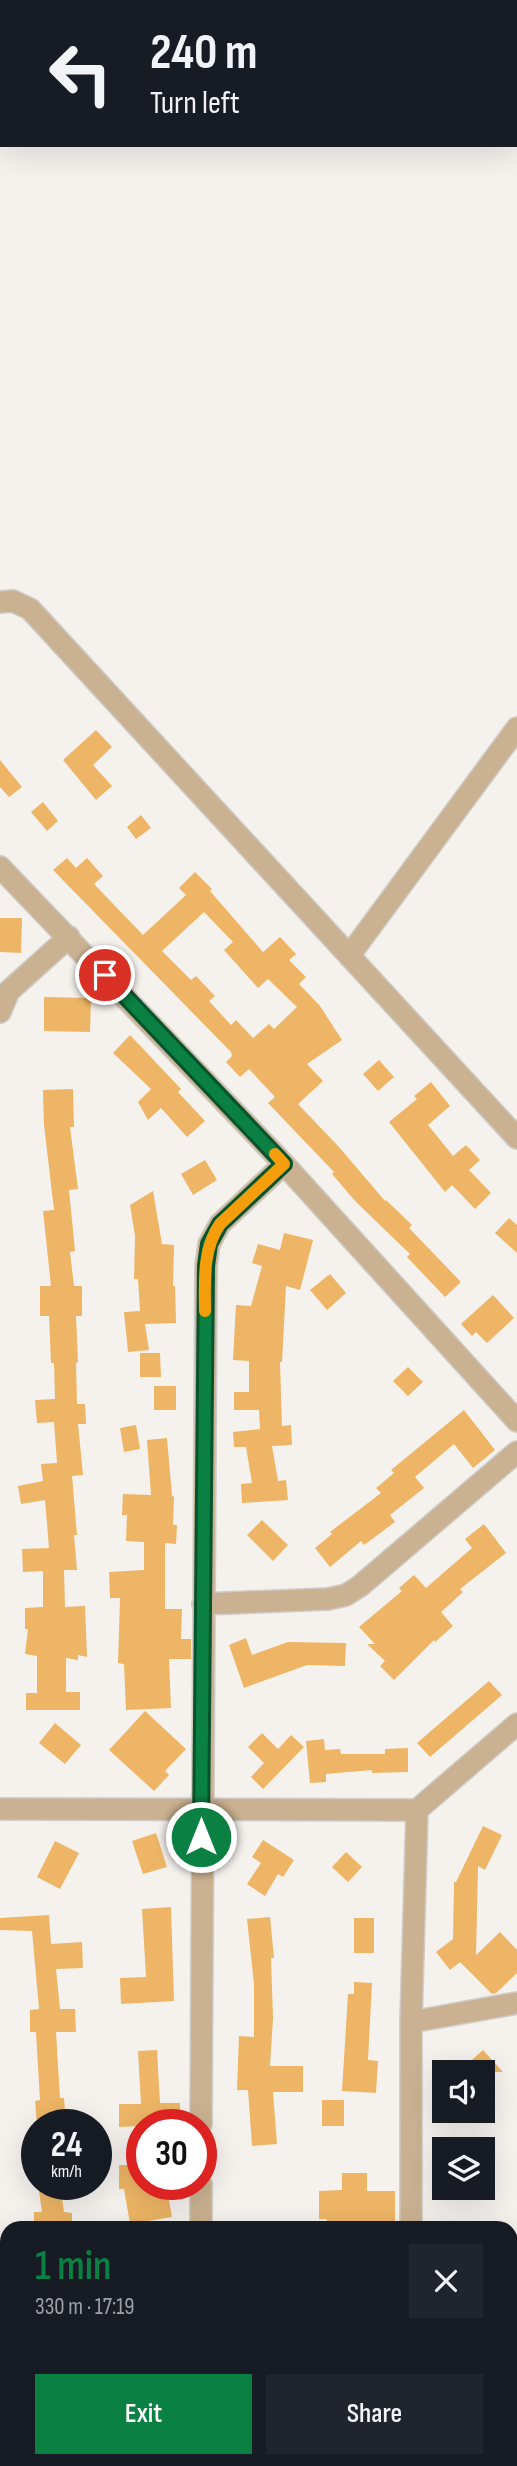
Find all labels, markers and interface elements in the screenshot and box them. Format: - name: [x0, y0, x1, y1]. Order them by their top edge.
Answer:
- text: 240 m: [150, 24, 258, 83]
- icon: left: [35, 28, 126, 119]
- text: Turn left: [150, 84, 240, 123]
- pin: [75, 945, 135, 1005]
- icon: arrive: [86, 956, 124, 994]
- position arrow: [164, 1800, 238, 1874]
- map controls: [432, 2060, 495, 2200]
- button: sound: [432, 2060, 495, 2123]
- speed limit sign: 30: [126, 2109, 217, 2200]
- text: 24: [51, 2124, 82, 2167]
- button: layers: [432, 2137, 495, 2200]
- text: km/h: [51, 2161, 82, 2182]
- text: 1 min: [35, 2241, 111, 2292]
- button: close: [409, 2244, 483, 2318]
- text: 330 m · 17:19: [35, 2293, 135, 2321]
- button: Exit: [35, 2374, 252, 2454]
- button: Share: [266, 2374, 483, 2454]

